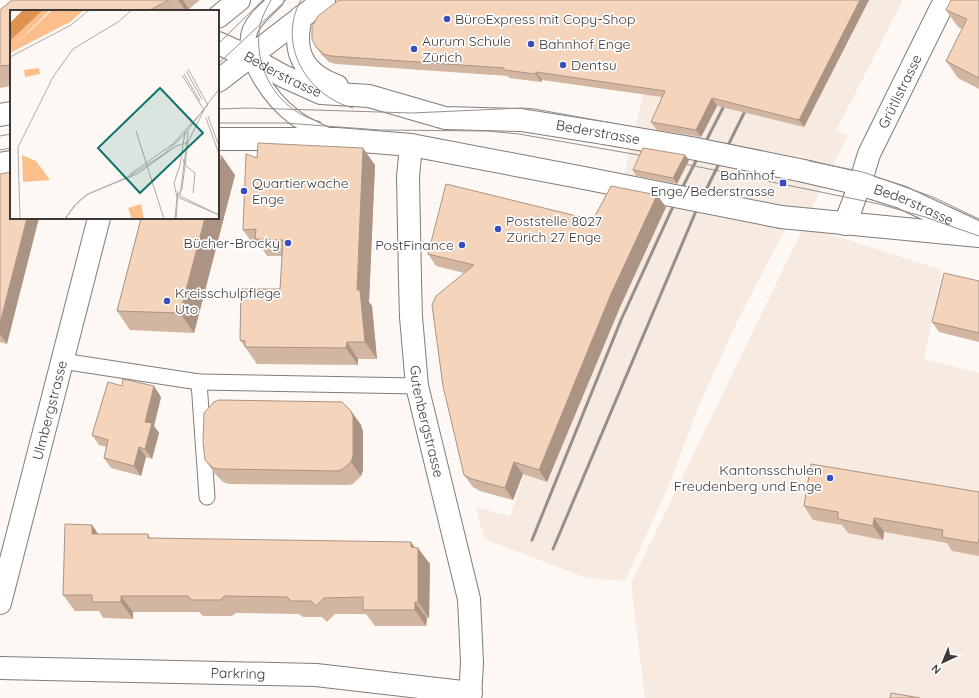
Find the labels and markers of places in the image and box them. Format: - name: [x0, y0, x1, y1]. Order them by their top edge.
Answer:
- place label: BüroExpress mit Copy-Shop: [455, 10, 635, 28]
- marker: BüroExpress mit Copy-Shop: [442, 14, 452, 24]
- place label: Aurum Schule Zürich: [422, 32, 511, 66]
- place label: Bahnhof Enge: [539, 35, 630, 53]
- marker: Bahnhof Enge: [526, 39, 536, 49]
- marker: Aurum Schule Zürich: [409, 44, 419, 54]
- place label: Dentsu: [571, 56, 617, 74]
- marker: Dentsu: [558, 60, 568, 70]
- place label: Bahnhof Enge/Bederstrasse: [650, 166, 775, 200]
- place label: Quartierwache Enge: [252, 174, 349, 208]
- marker: Bahnhof Enge/Bederstrasse: [778, 178, 788, 188]
- marker: Quartierwache Enge: [239, 186, 249, 196]
- place label: Poststelle 8027 Zürich 27 Enge: [506, 212, 602, 246]
- marker: Poststelle 8027 Zürich 27 Enge: [493, 224, 503, 234]
- place label: Bücher-Brocky: [184, 234, 280, 252]
- place label: PostFinance: [375, 236, 454, 254]
- marker: Bücher-Brocky: [283, 238, 293, 248]
- marker: PostFinance: [457, 240, 467, 250]
- place label: Kreisschulpflege Uto: [175, 284, 281, 318]
- marker: Kreisschulpflege Uto: [162, 296, 172, 306]
- place label: Kantonsschulen Freudenberg und Enge: [674, 461, 822, 495]
- marker: Kantonsschulen Freudenberg und Enge: [825, 473, 835, 483]

